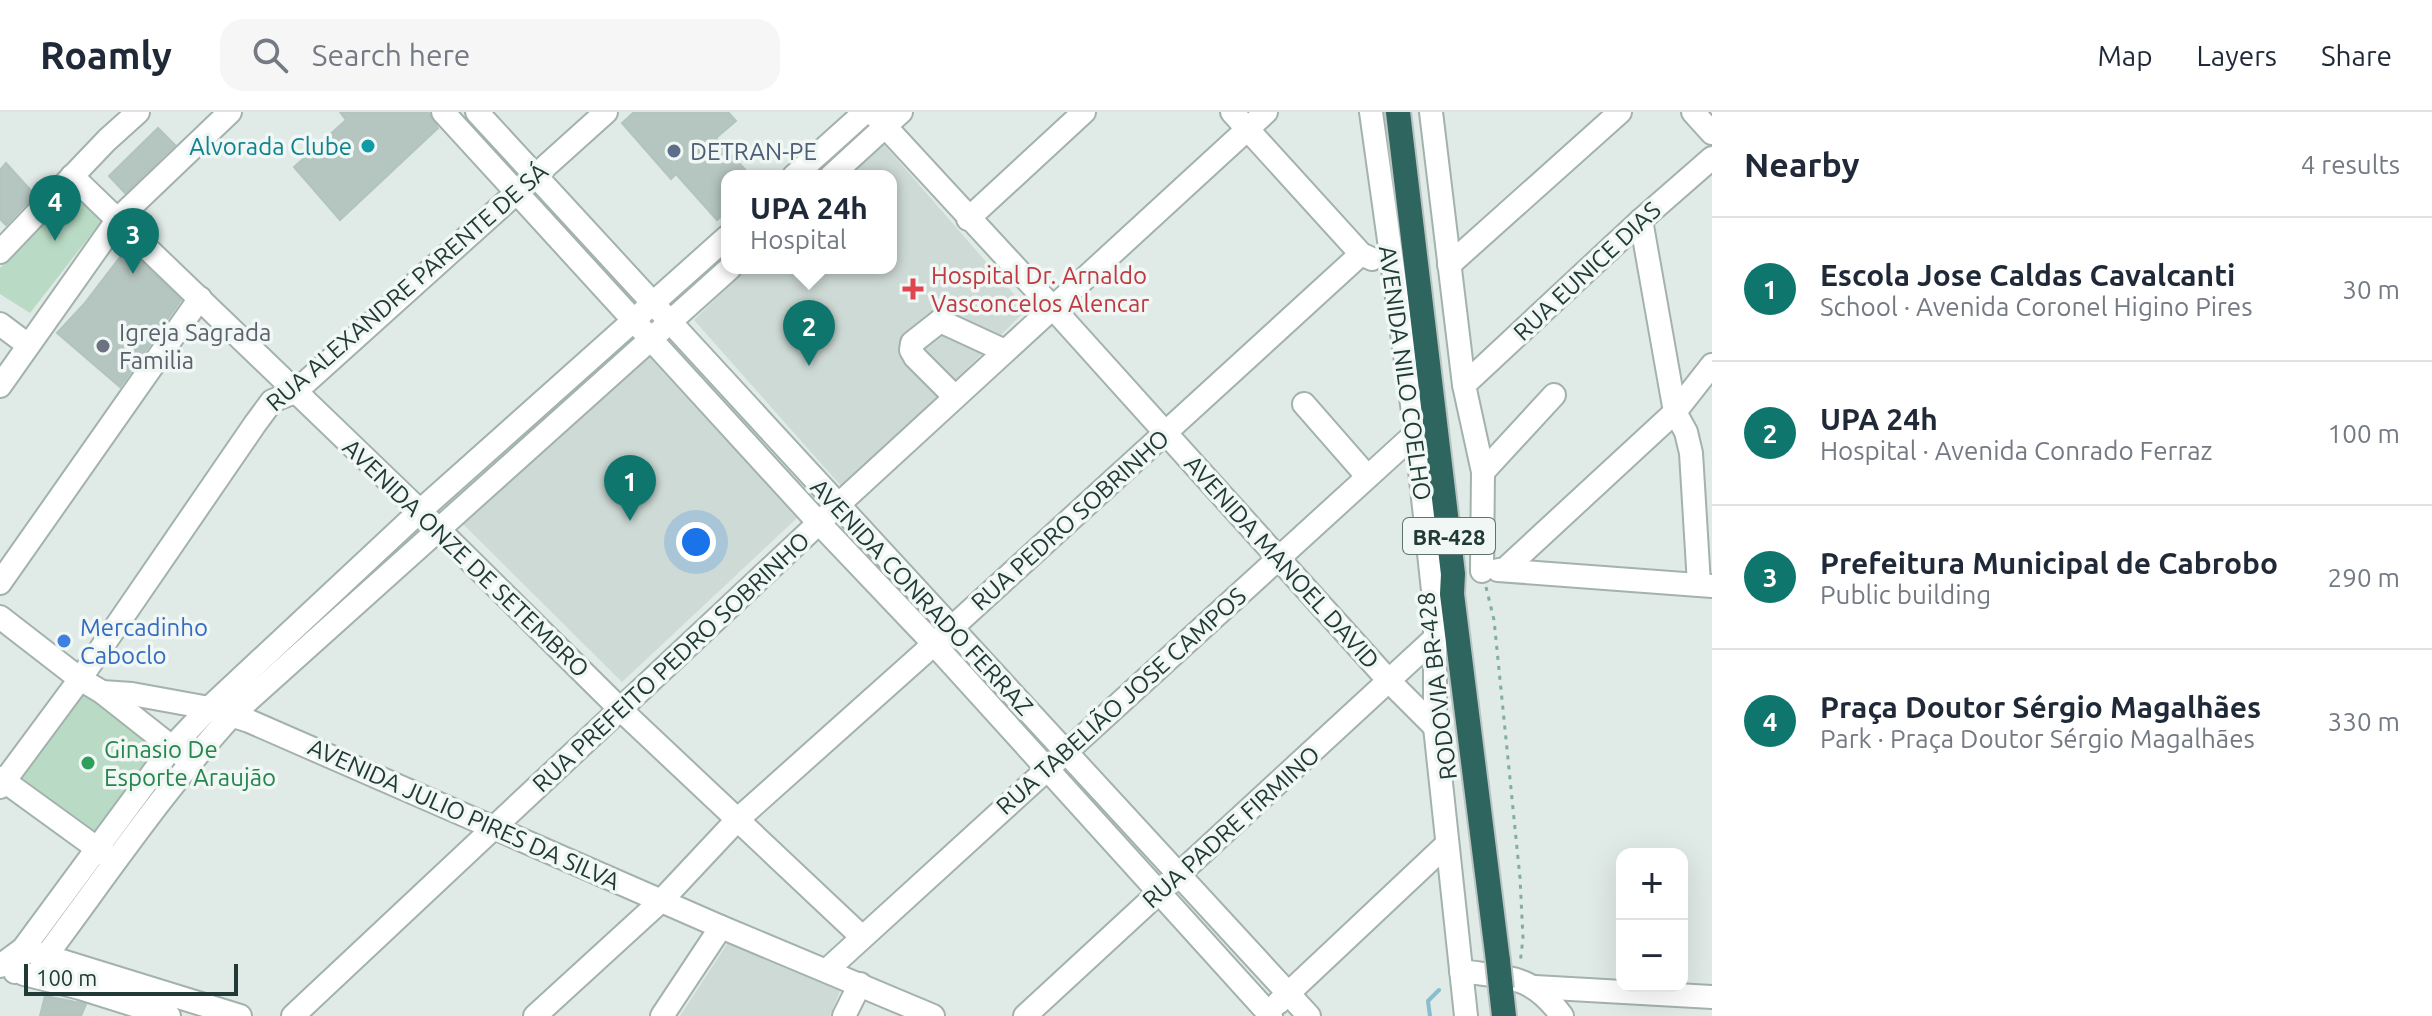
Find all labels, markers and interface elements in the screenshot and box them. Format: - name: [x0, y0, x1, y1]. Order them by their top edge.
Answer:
- search box: [220, 19, 780, 91]
- icon: search: [248, 33, 292, 77]
- text: Roamly: [40, 34, 172, 76]
- text: Search here: [312, 38, 470, 72]
- text: Map: [2097, 40, 2153, 71]
- text: Layers: [2197, 40, 2277, 71]
- text: Share: [2321, 40, 2392, 71]
- place label: Alvorada Clube: [189, 133, 352, 160]
- marker: Alvorada Clube: [359, 137, 377, 155]
- place label: DETRAN-PE: [690, 138, 817, 165]
- marker: DETRAN-PE: [665, 142, 683, 160]
- text: Nearby: [1744, 145, 1859, 183]
- text: 4 results: [2301, 150, 2400, 179]
- street label: RUA ALEXANDRE PARENTE DE SÁ: [260, 156, 553, 416]
- popup: [721, 170, 897, 274]
- pin: 4: [29, 175, 81, 241]
- text: UPA 24h: [750, 191, 868, 225]
- street label: RUA EUNICE DIAS: [1508, 196, 1666, 346]
- pin: 3: [107, 208, 159, 274]
- text: Hospital: [750, 225, 847, 254]
- street label: AVENIDA NILO COELHO: [1374, 244, 1436, 502]
- text: Escola Jose Caldas Cavalcanti: [1820, 258, 2235, 292]
- place label: Hospital Dr. Arnaldo Vasconcelos Alencar: [931, 262, 1149, 317]
- text: 1: [1763, 275, 1777, 304]
- text: 30 m: [2342, 275, 2400, 304]
- marker: Hospital Dr. Arnaldo Vasconcelos Alencar: [902, 278, 924, 300]
- text: School · Avenida Coronel Higino Pires: [1820, 292, 2253, 321]
- pin: 2: [783, 300, 835, 366]
- place label: Igreja Sagrada Familia: [119, 319, 271, 374]
- marker: Igreja Sagrada Familia: [94, 337, 112, 355]
- text: UPA 24h: [1820, 402, 1938, 436]
- text: 2: [1763, 419, 1777, 448]
- text: 100 m: [2328, 419, 2400, 448]
- street label: RUA PEDRO SOBRINHO: [966, 424, 1174, 616]
- street label: AVENIDA ONZE DE SETEMBRO: [338, 433, 594, 683]
- text: Hospital · Avenida Conrado Ferraz: [1820, 436, 2213, 465]
- street label: AVENIDA MANOEL DAVID: [1179, 450, 1385, 674]
- pin: 1: [604, 455, 656, 521]
- street label: AVENIDA CONRADO FERRAZ: [805, 473, 1039, 721]
- road number: BR-428: [1403, 518, 1495, 554]
- your location: [676, 522, 716, 562]
- street label: RUA PREFEITO PEDRO SOBRINHO: [527, 527, 815, 797]
- text: Prefeitura Municipal de Cabrobo: [1820, 546, 2278, 580]
- text: 3: [1763, 563, 1777, 592]
- text: 290 m: [2328, 563, 2400, 592]
- text: Public building: [1820, 580, 1991, 609]
- street label: RUA TABELIÃO JOSE CAMPOS: [991, 582, 1251, 820]
- street label: RODOVIA BR-428: [1412, 591, 1462, 781]
- place label: Mercadinho Caboclo: [80, 614, 208, 669]
- marker: Mercadinho Caboclo: [55, 632, 73, 650]
- text: Praça Doutor Sérgio Magalhães: [1820, 690, 2261, 724]
- text: 4: [1763, 707, 1777, 736]
- text: 330 m: [2328, 707, 2400, 736]
- text: Park · Praça Doutor Sérgio Magalhães: [1820, 724, 2255, 753]
- street label: AVENIDA JULIO PIRES DA SILVA: [304, 733, 624, 895]
- place label: Ginasio De Esporte Araujão: [104, 736, 276, 791]
- street label: RUA PADRE FIRMINO: [1137, 740, 1325, 914]
- marker: Ginasio De Esporte Araujão: [79, 754, 97, 772]
- map controls: [1616, 848, 1688, 992]
- button: +: [1616, 848, 1688, 920]
- button: −: [1616, 920, 1688, 992]
- scale bar: [24, 960, 238, 996]
- text: 100 m: [36, 965, 97, 990]

